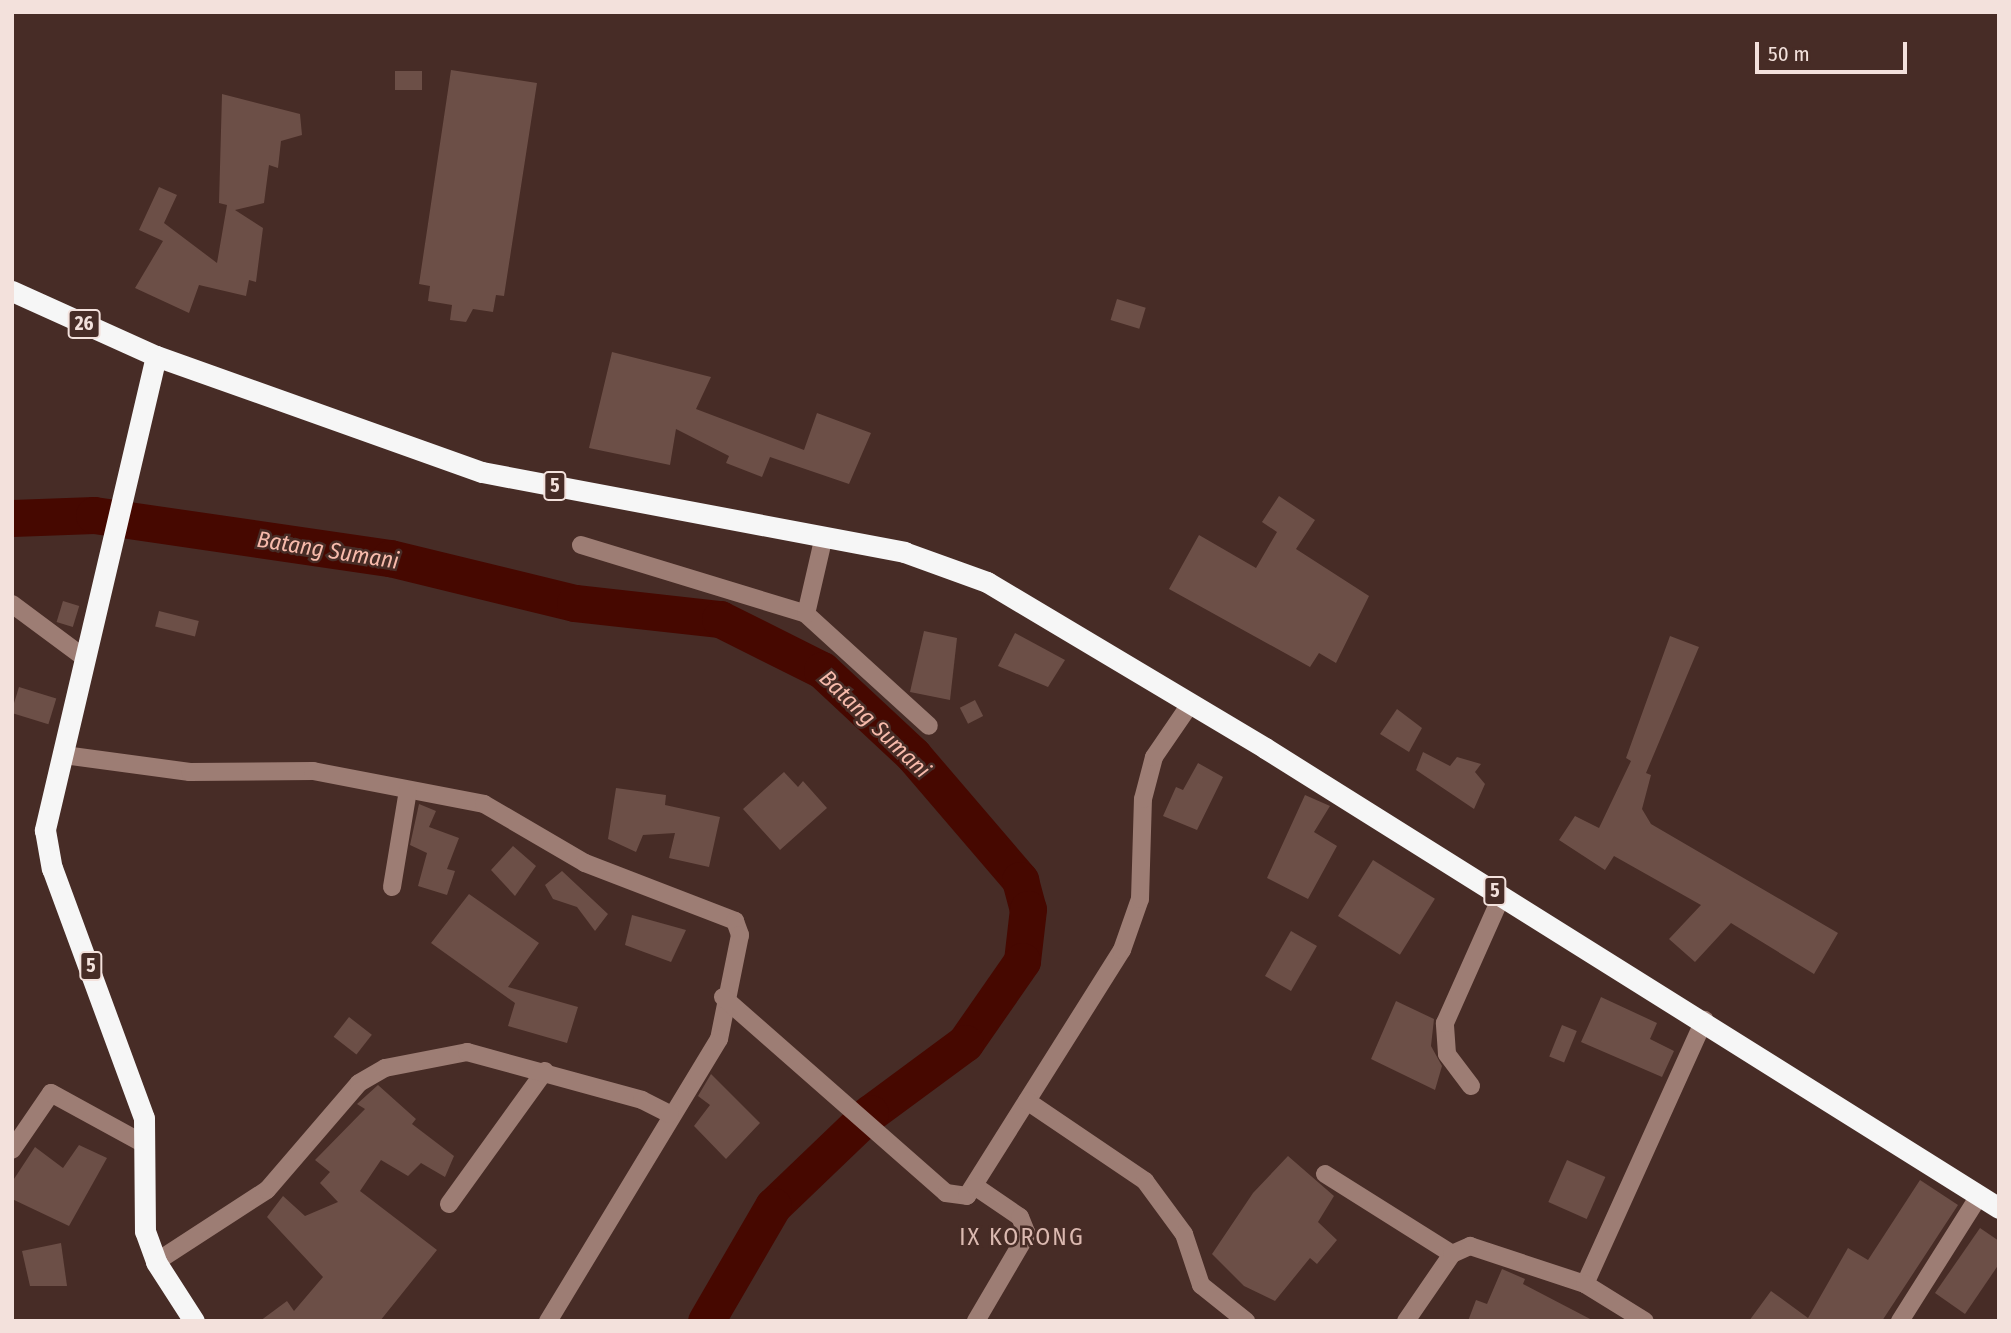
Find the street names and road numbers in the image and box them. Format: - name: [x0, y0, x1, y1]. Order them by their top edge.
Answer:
- road number: 26: [66, 308, 102, 340]
- road number: 5: [543, 471, 567, 502]
- road number: 5: [1483, 876, 1507, 906]
- road number: 5: [79, 950, 103, 982]

